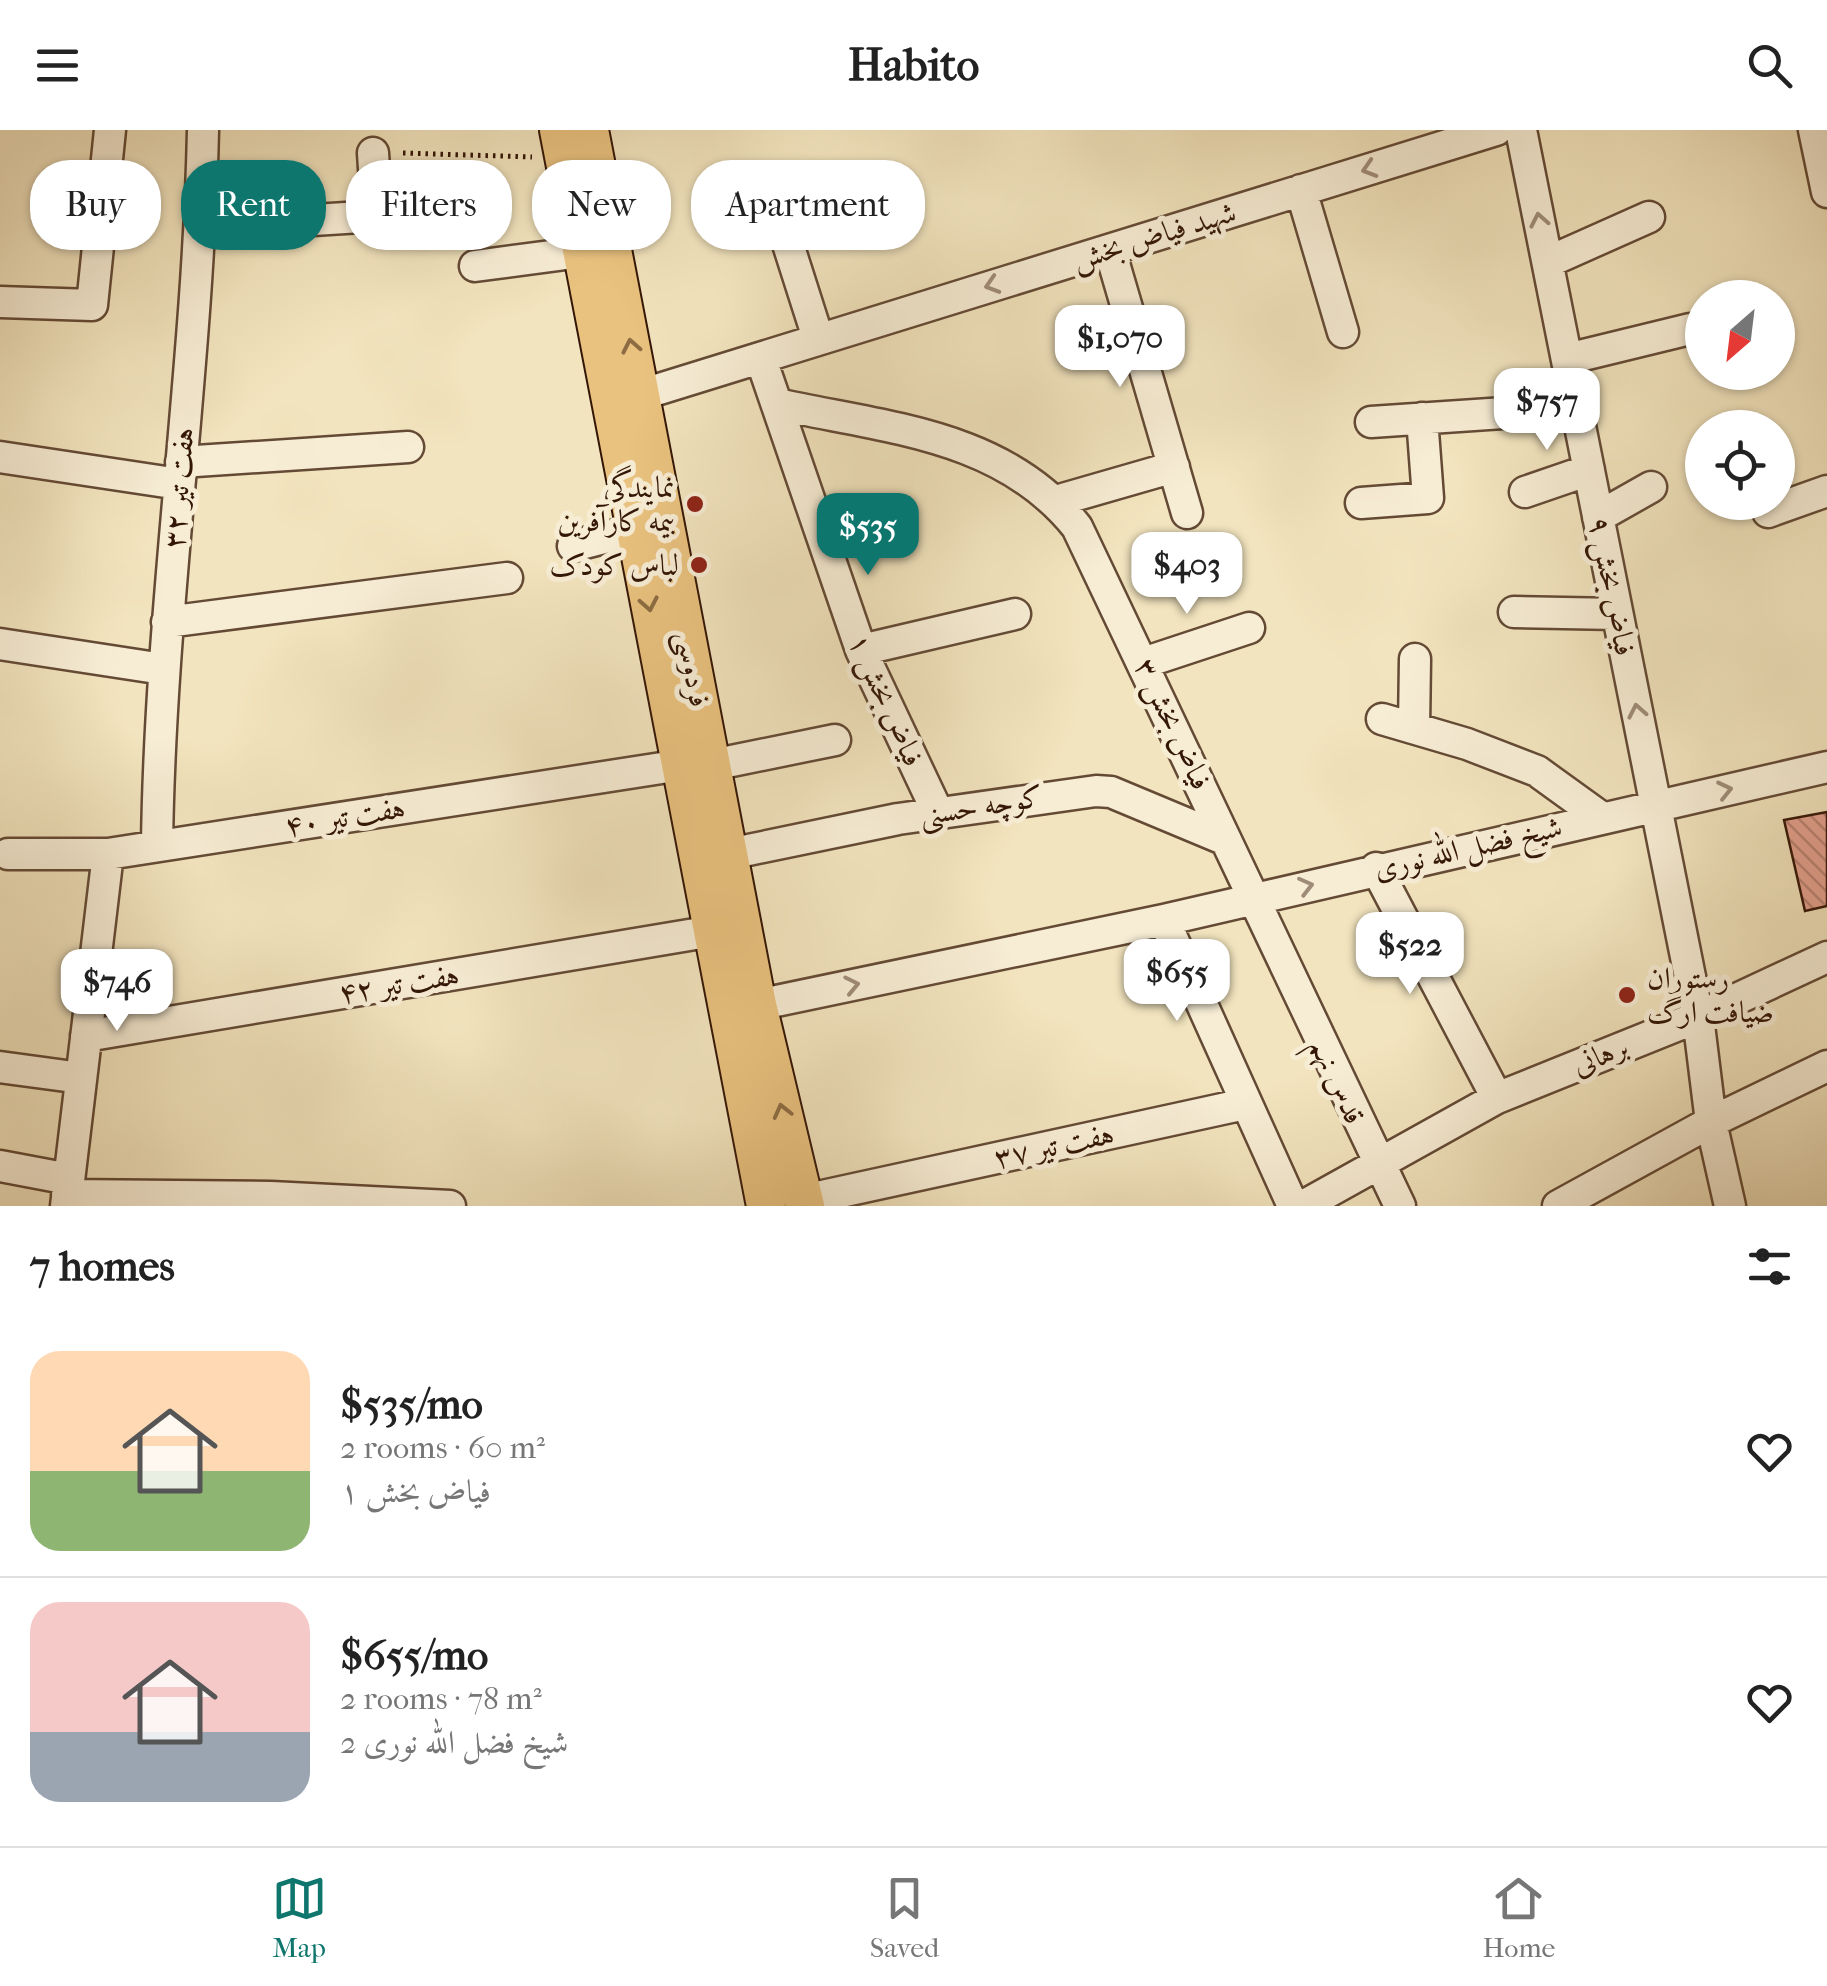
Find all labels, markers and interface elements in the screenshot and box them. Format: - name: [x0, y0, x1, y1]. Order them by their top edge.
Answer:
- icon: menu: [30, 38, 85, 93]
- icon: search: [1742, 38, 1797, 93]
- text: Habito: [848, 39, 979, 92]
- one-way arrow: [1362, 157, 1379, 178]
- chip: Buy: [30, 160, 161, 250]
- chip: Rent: [181, 160, 326, 250]
- chip: Filters: [346, 160, 512, 250]
- chip: New: [532, 160, 671, 250]
- chip: Apartment: [691, 160, 925, 250]
- street label: شهید فیاض بخش: [1068, 194, 1241, 279]
- one-way arrow: [1530, 212, 1551, 229]
- one-way arrow: [984, 273, 1001, 294]
- north arrow: [1685, 280, 1795, 390]
- map controls: [1685, 280, 1795, 520]
- pin: $1,070: [1039, 305, 1201, 390]
- text: $1,070: [1077, 319, 1163, 356]
- one-way arrow: [621, 338, 642, 355]
- pin: $757: [1488, 368, 1606, 453]
- text: $757: [1516, 382, 1578, 419]
- button: locate: [1685, 410, 1795, 520]
- street label: هفت تیر ۳۲: [156, 426, 202, 550]
- place label: نمایندگی بیمه کارآفرین: [557, 464, 675, 540]
- marker: نمایندگی بیمه کارآفرین: [684, 493, 706, 515]
- pin: $535: [809, 493, 927, 578]
- text: $535: [839, 507, 897, 544]
- street label: فیاض بخش ۹: [1579, 513, 1643, 659]
- pin: $403: [1128, 532, 1246, 617]
- text: $403: [1153, 546, 1221, 583]
- place label: لباس کودک: [550, 548, 679, 584]
- marker: لباس کودک: [688, 554, 710, 576]
- one-way arrow: [638, 595, 659, 612]
- street label: فردوسی: [666, 628, 718, 711]
- street label: فیاض بخش ۱: [839, 628, 931, 773]
- street label: فیاض بخش ۳: [1125, 652, 1219, 796]
- one-way arrow: [1627, 702, 1648, 719]
- street label: کوچه حسنی: [917, 779, 1046, 837]
- one-way arrow: [1716, 781, 1733, 802]
- street label: هفت تیر ۴۰: [282, 790, 408, 844]
- street label: شیخ فضل الله نوری: [1369, 803, 1568, 895]
- one-way arrow: [1297, 877, 1314, 898]
- pin: $522: [1351, 912, 1469, 997]
- text: $522: [1378, 926, 1442, 963]
- pin: $655: [1118, 939, 1236, 1024]
- pin: $746: [58, 949, 176, 1034]
- text: $655: [1146, 953, 1208, 990]
- street label: هفت تیر ۴۲: [336, 957, 462, 1011]
- place label: رستوران ضیافت ارگ: [1647, 961, 1774, 1030]
- text: $746: [83, 963, 151, 1000]
- one-way arrow: [843, 976, 860, 997]
- marker: رستوران ضیافت ارگ: [1616, 984, 1638, 1006]
- street label: برهانی: [1567, 1029, 1633, 1083]
- street label: قدس نهم: [1293, 1032, 1372, 1134]
- one-way arrow: [773, 1103, 794, 1120]
- street label: هفت تیر ۳۷: [991, 1116, 1117, 1176]
- icon: filters: [1742, 1239, 1797, 1294]
- text: 7 homes: [30, 1242, 175, 1291]
- text: $535/mo: [340, 1380, 483, 1429]
- icon: home: [110, 1391, 230, 1511]
- icon: heart: [1742, 1424, 1797, 1479]
- text: 2 rooms · 60 m²: [340, 1429, 545, 1466]
- text: فیاض بخش ۱: [340, 1473, 491, 1510]
- text: $655/mo: [340, 1631, 488, 1680]
- icon: home: [110, 1642, 230, 1762]
- icon: heart: [1742, 1675, 1797, 1730]
- text: 2 rooms · 78 m²: [340, 1680, 542, 1717]
- text: شیخ فضل الله نوری 2: [340, 1724, 568, 1761]
- tab: Map: [272, 1871, 327, 1964]
- tab: Saved: [870, 1871, 939, 1964]
- tab: Home: [1483, 1871, 1555, 1964]

